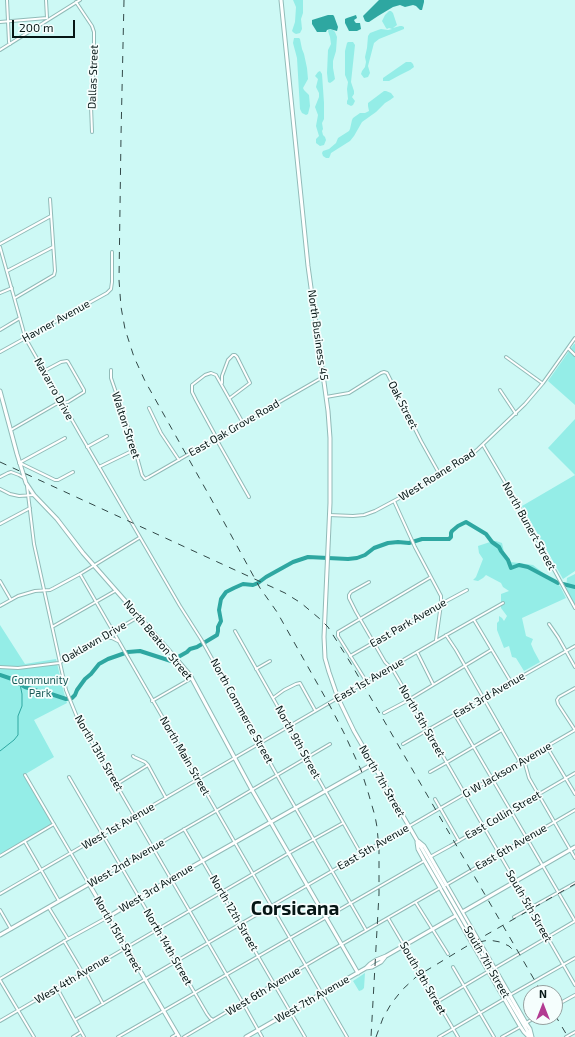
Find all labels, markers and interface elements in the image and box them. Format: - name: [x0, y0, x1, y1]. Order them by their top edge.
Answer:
- scale bar: [14, 12, 77, 38]
- text: 200 m: [19, 20, 53, 34]
- street label: Dallas Street: [85, 45, 101, 109]
- street label: North Business 45: [305, 289, 331, 381]
- street label: Havner Avenue: [20, 297, 92, 345]
- street label: Navarro Drive: [31, 356, 77, 422]
- street label: Oak Street: [385, 379, 421, 431]
- street label: Walton Street: [109, 390, 143, 460]
- street label: East Oak Grove Road: [186, 397, 282, 459]
- street label: West Roane Road: [396, 446, 478, 504]
- street label: North Bunert Street: [499, 480, 559, 572]
- street label: East Park Avenue: [367, 596, 449, 650]
- street label: North Beaton Street: [121, 597, 195, 683]
- street label: Oaklawn Drive: [59, 618, 129, 666]
- street label: East 1st Avenue: [332, 655, 406, 705]
- street label: North Commerce Street: [208, 656, 276, 766]
- street label: East 3rd Avenue: [451, 669, 527, 721]
- park label: Community Park: [11, 673, 69, 699]
- street label: North 5th Street: [396, 683, 448, 759]
- street label: North 9th Street: [273, 703, 323, 781]
- street label: North 13th Street: [72, 713, 126, 793]
- street label: North Main Street: [157, 714, 213, 798]
- street label: G W Jackson Avenue: [460, 739, 554, 801]
- street label: North 7th Street: [356, 743, 408, 819]
- street label: East Collin Street: [463, 788, 543, 842]
- street label: West 1st Avenue: [79, 800, 157, 852]
- street label: East 5th Avenue: [335, 821, 411, 873]
- street label: East 6th Avenue: [473, 821, 549, 873]
- street label: West 2nd Avenue: [85, 836, 167, 890]
- street label: West 3rd Avenue: [116, 861, 196, 915]
- street label: South 5th Street: [503, 868, 555, 944]
- street label: North 12th Street: [207, 873, 261, 953]
- street label: North 15th Street: [91, 894, 145, 974]
- district label: Corsicana: [251, 898, 339, 920]
- street label: North 14th Street: [141, 906, 195, 988]
- street label: South 7th Street: [461, 924, 513, 1000]
- street label: South 9th Street: [397, 939, 449, 1017]
- street label: West 4th Avenue: [32, 951, 112, 1007]
- street label: West 6th Avenue: [223, 964, 303, 1018]
- street label: West 7th Avenue: [272, 972, 352, 1026]
- north arrow: [523, 985, 563, 1025]
- text: N: [539, 987, 547, 1000]

